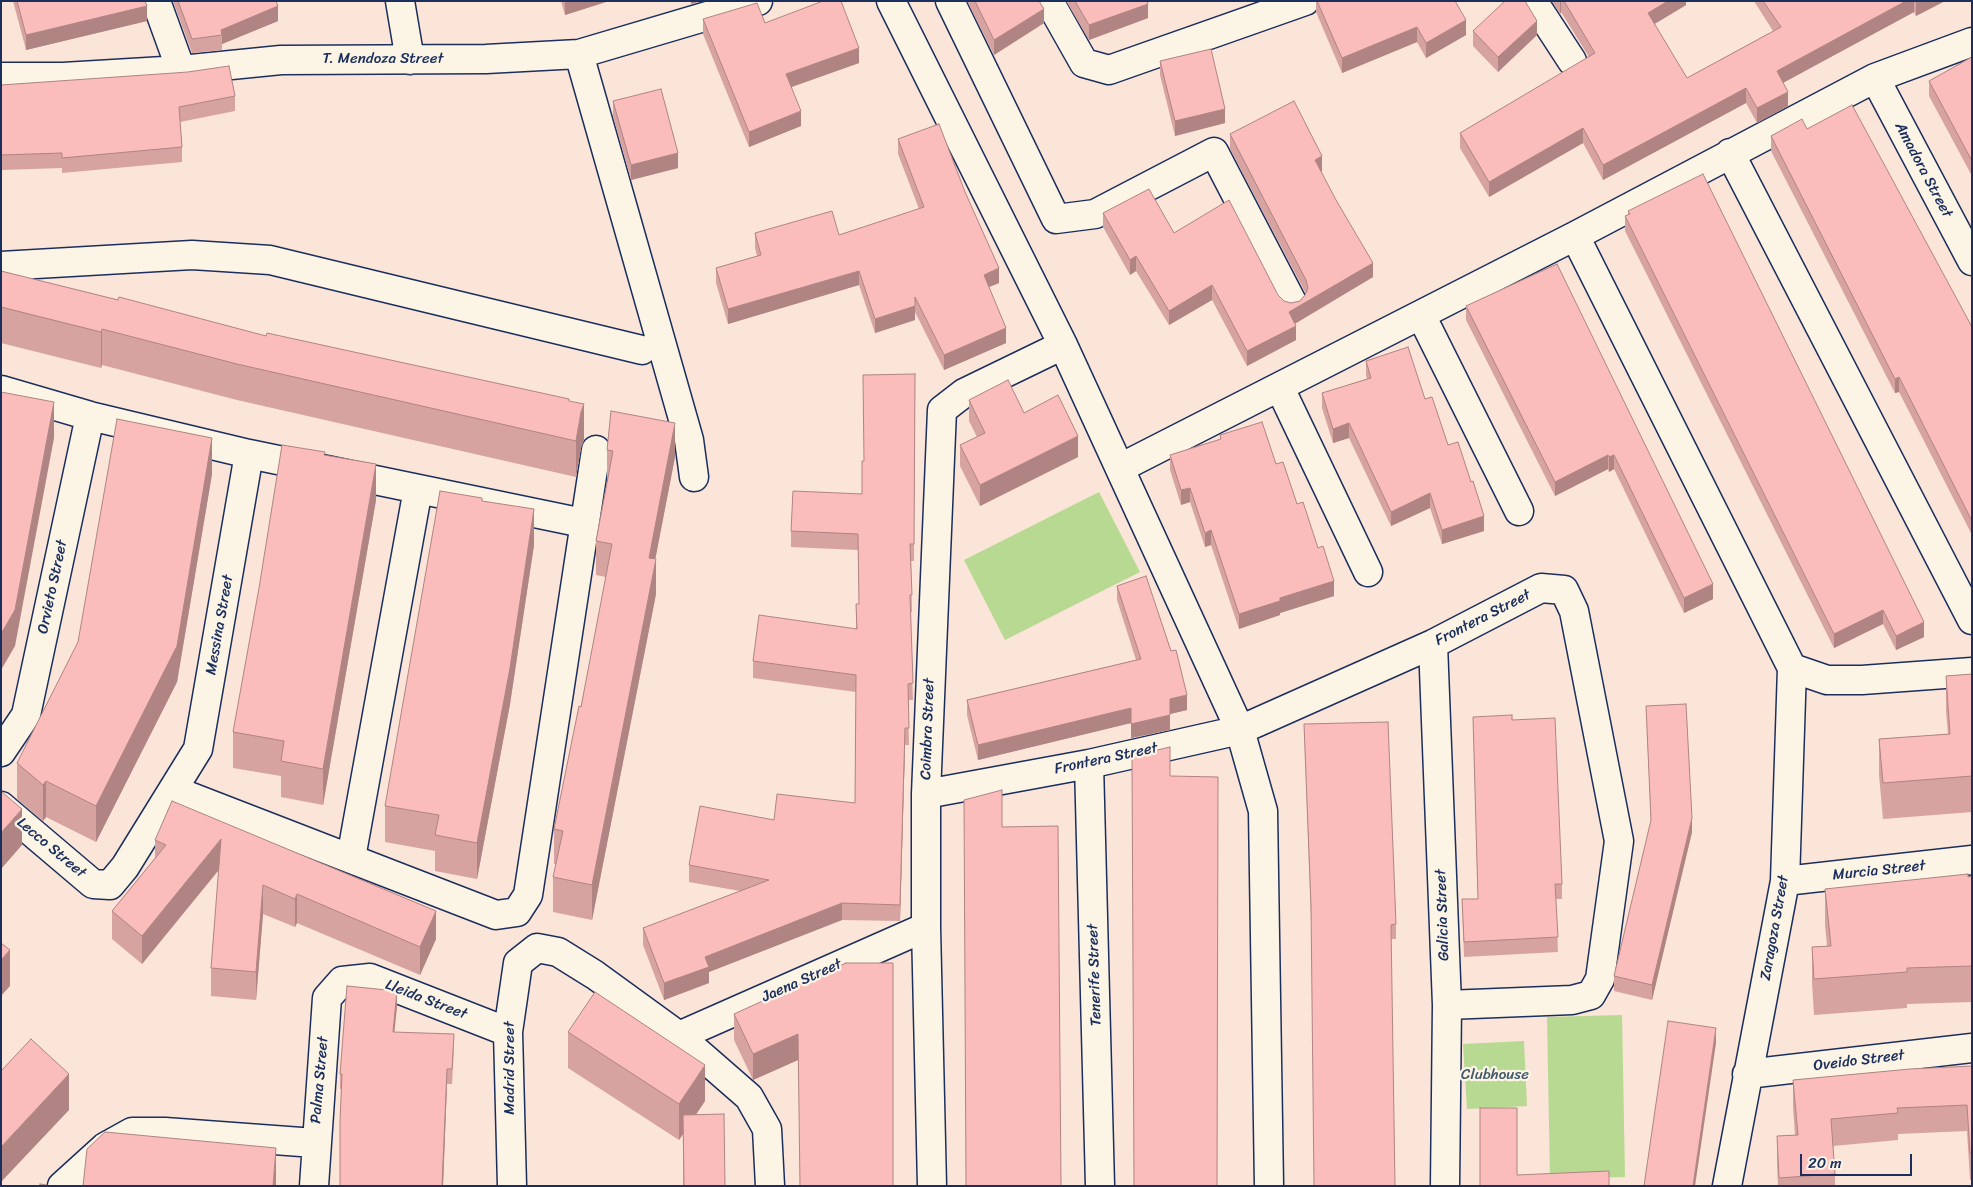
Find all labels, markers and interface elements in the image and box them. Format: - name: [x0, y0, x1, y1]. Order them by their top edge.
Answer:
- street label: T. Mendoza Street: [323, 50, 443, 68]
- street label: Amadora Street: [1890, 119, 1956, 221]
- street label: Orvieto Street: [34, 538, 72, 636]
- street label: Messina Street: [202, 574, 238, 676]
- street label: Frontera Street: [1432, 586, 1534, 650]
- street label: Coimbra Street: [917, 678, 939, 780]
- street label: Frontera Street: [1053, 739, 1159, 779]
- street label: Lecco Street: [13, 814, 89, 882]
- street label: Murcia Street: [1832, 857, 1926, 885]
- street label: Galicia Street: [1432, 869, 1454, 961]
- street label: Zaragoza Street: [1757, 874, 1793, 982]
- street label: Tenerife Street: [1084, 923, 1106, 1027]
- street label: Jaena Street: [759, 955, 845, 1007]
- street label: Lleida Street: [383, 976, 469, 1024]
- street label: Madrid Street: [501, 1021, 519, 1115]
- street label: Palma Street: [307, 1036, 333, 1124]
- street label: Oveido Street: [1813, 1046, 1905, 1076]
- park label: Clubhouse: [1461, 1066, 1529, 1084]
- scale bar: [1803, 1144, 1916, 1176]
- text: 20 m: [1808, 1150, 1842, 1176]

